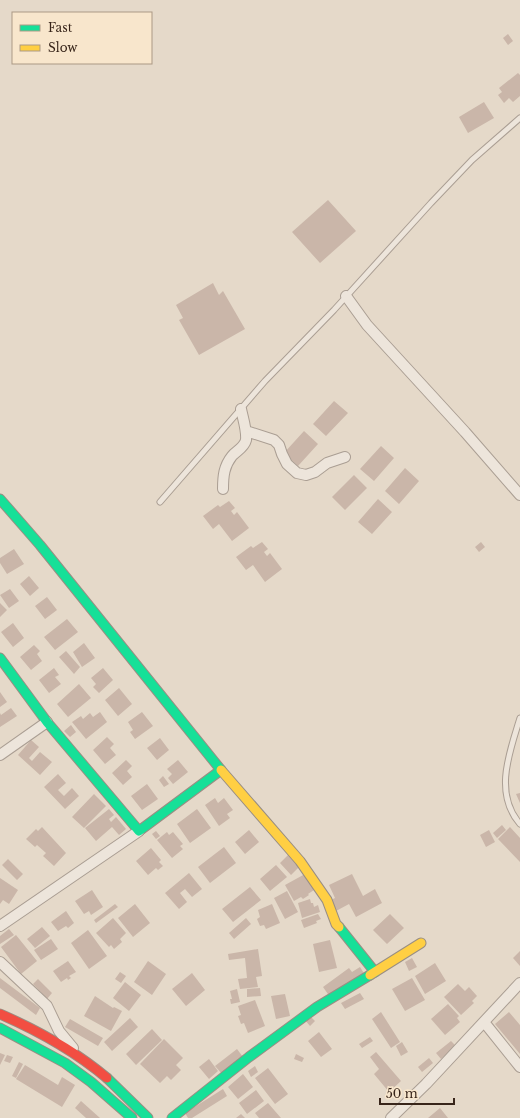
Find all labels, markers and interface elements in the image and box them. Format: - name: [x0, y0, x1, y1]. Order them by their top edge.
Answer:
- legend: [12, 12, 152, 64]
- text: Fast: [48, 20, 73, 35]
- text: Slow: [48, 40, 78, 55]
- scale bar: [380, 1080, 454, 1106]
- text: 50 m: [386, 1086, 418, 1101]

